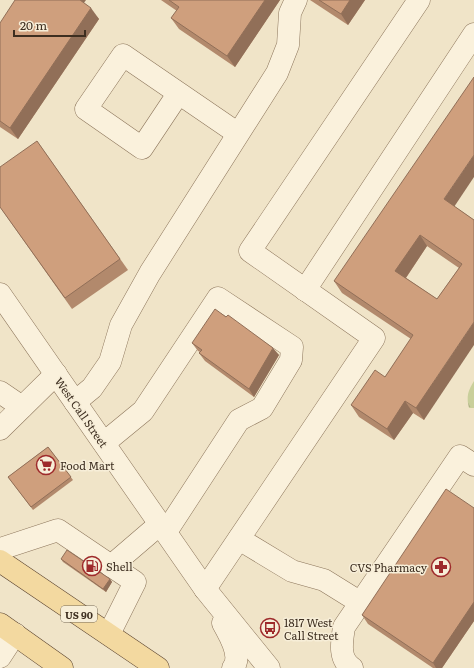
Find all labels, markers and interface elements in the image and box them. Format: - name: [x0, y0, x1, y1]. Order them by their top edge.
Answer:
- scale bar: [14, 12, 85, 38]
- text: 20 m: [20, 16, 47, 34]
- street label: West Call Street: [52, 374, 113, 451]
- supermarket icon: Food Mart: [35, 454, 57, 476]
- place label: Food Mart: [60, 457, 115, 473]
- fuel station icon: Shell: [81, 555, 103, 577]
- pharmacy icon: CVS Pharmacy: [430, 556, 452, 578]
- place label: Shell: [106, 558, 133, 574]
- place label: CVS Pharmacy: [350, 559, 428, 575]
- road number: US 90: [61, 606, 97, 622]
- place label: 1817 West Call Street: [284, 614, 339, 643]
- bus stop icon: 1817 West Call Street: [259, 617, 281, 639]

